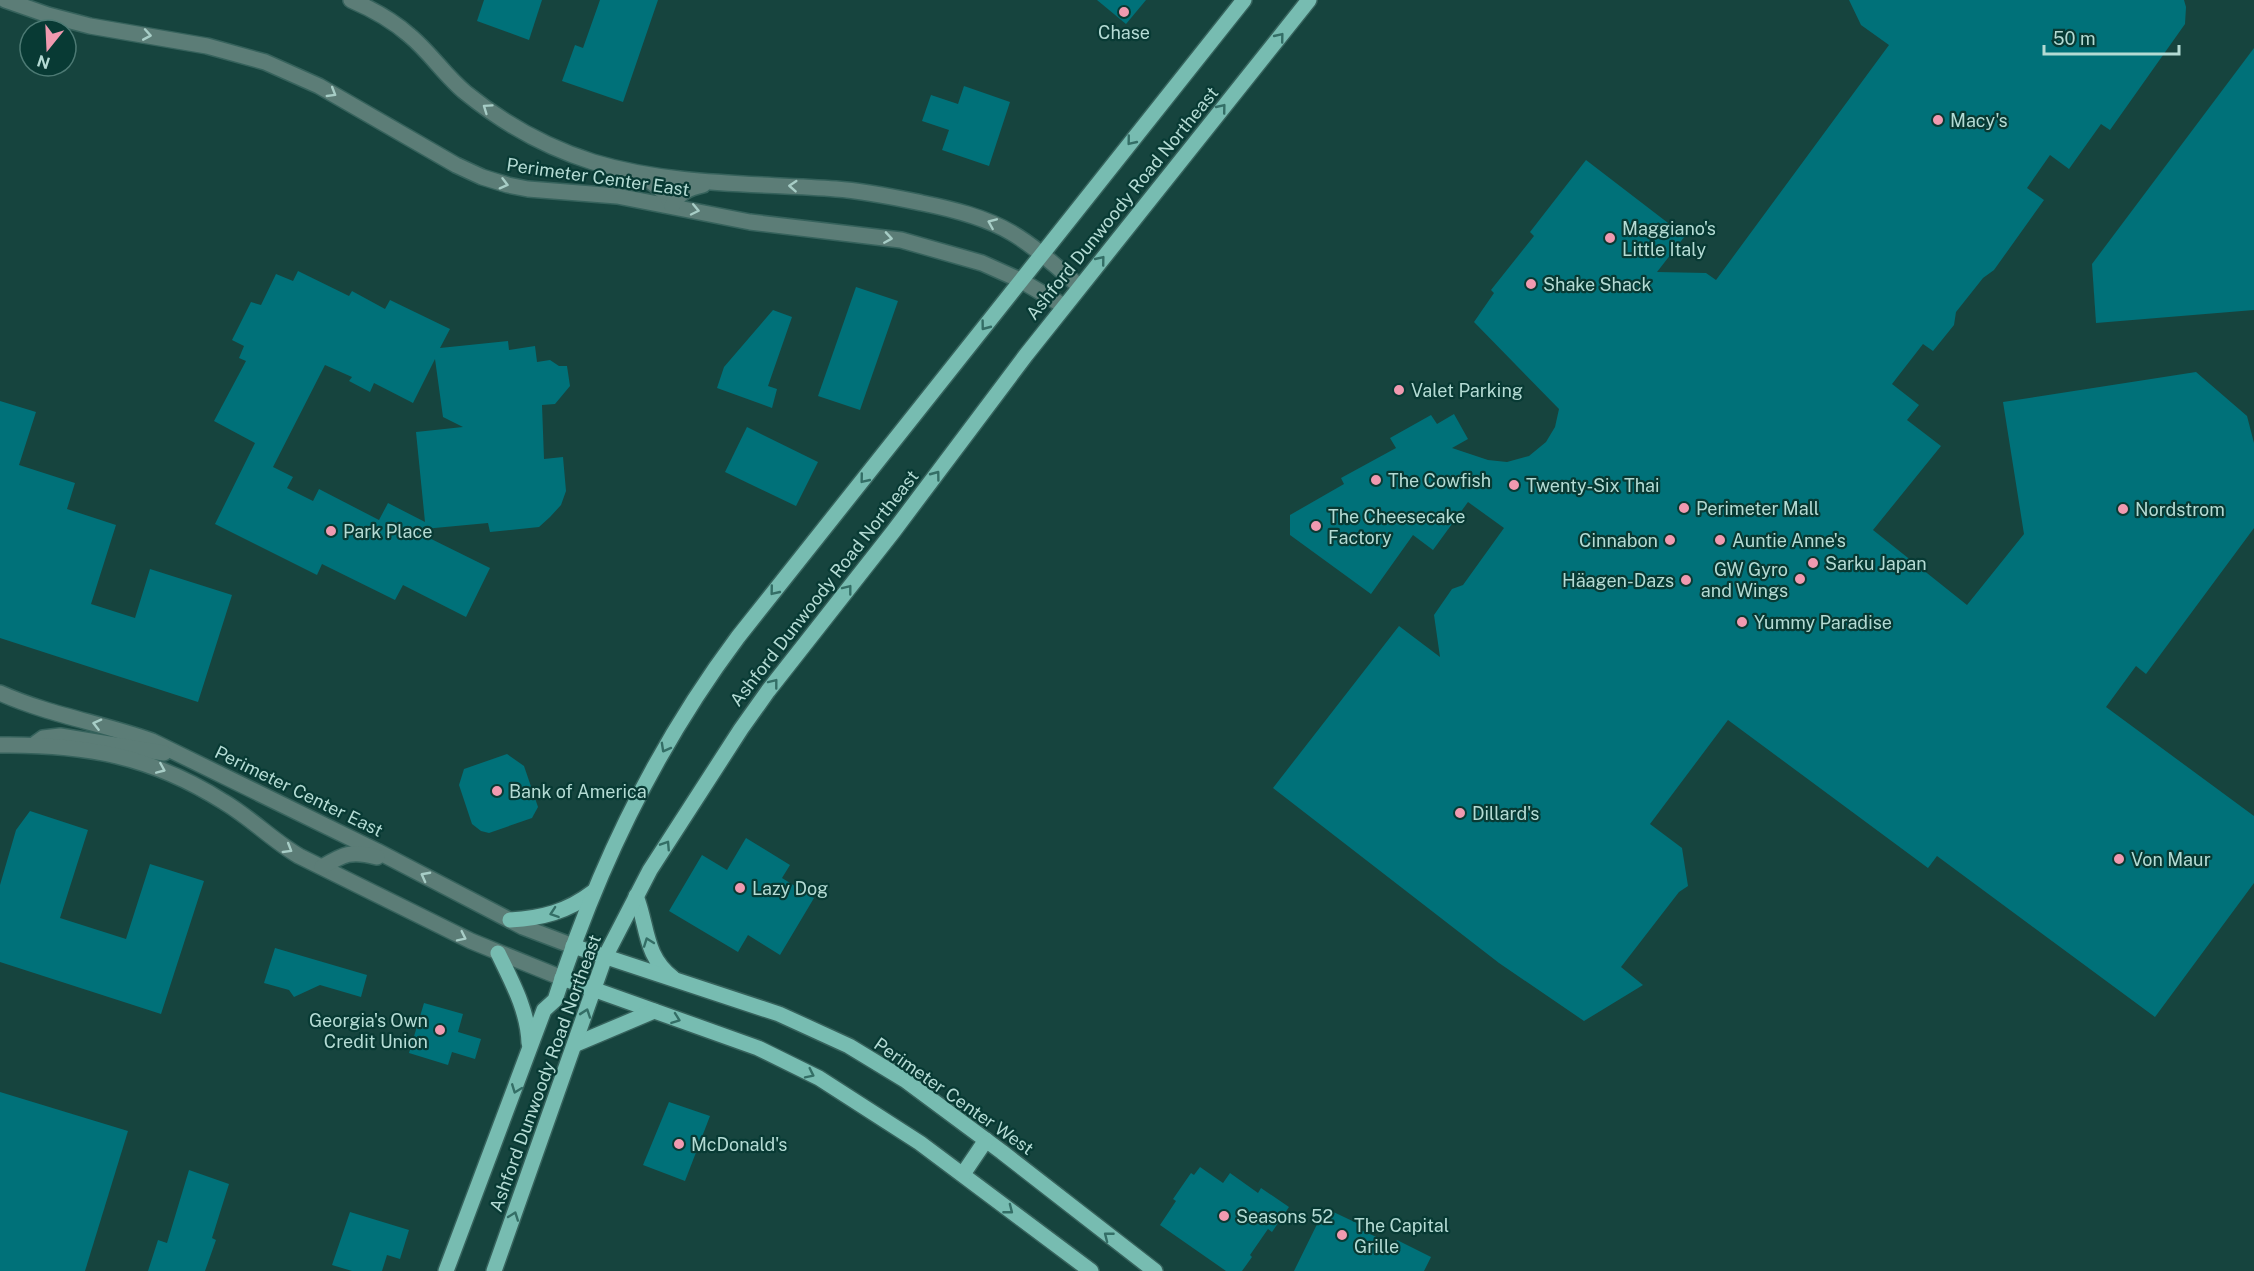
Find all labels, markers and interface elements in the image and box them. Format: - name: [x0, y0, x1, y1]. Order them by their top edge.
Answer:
- marker: Chase: [1117, 5, 1131, 19]
- north arrow: [18, 18, 78, 78]
- scale bar: [2044, 18, 2179, 56]
- place label: Chase: [1098, 22, 1150, 43]
- one-way arrow: [142, 28, 152, 41]
- text: 50 m: [2053, 28, 2096, 49]
- one-way arrow: [1272, 32, 1283, 43]
- text: N: [35, 51, 52, 73]
- street label: Ashford Dunwoody Road Northeast: [1021, 82, 1223, 324]
- one-way arrow: [326, 86, 336, 98]
- one-way arrow: [483, 104, 494, 115]
- one-way arrow: [1215, 104, 1226, 115]
- place label: Macy's: [1950, 110, 2008, 131]
- marker: Macy's: [1931, 113, 1945, 127]
- one-way arrow: [1128, 134, 1139, 145]
- street label: Perimeter Center East: [505, 154, 691, 200]
- one-way arrow: [498, 177, 509, 189]
- one-way arrow: [788, 180, 797, 193]
- one-way arrow: [690, 203, 700, 216]
- one-way arrow: [987, 218, 998, 230]
- place label: Maggiano's Little Italy: [1622, 218, 1716, 260]
- marker: Maggiano's Little Italy: [1603, 231, 1617, 245]
- one-way arrow: [884, 232, 893, 244]
- one-way arrow: [1093, 256, 1104, 267]
- place label: Shake Shack: [1543, 274, 1652, 295]
- marker: Shake Shack: [1524, 277, 1538, 291]
- one-way arrow: [981, 320, 992, 331]
- place label: Valet Parking: [1411, 380, 1523, 401]
- marker: Valet Parking: [1392, 383, 1406, 397]
- street label: Ashford Dunwoody Road Northeast: [725, 466, 923, 710]
- one-way arrow: [929, 470, 940, 481]
- place label: The Cowfish: [1388, 470, 1491, 491]
- one-way arrow: [860, 472, 871, 483]
- marker: The Cowfish: [1369, 473, 1383, 487]
- place label: Twenty-Six Thai: [1526, 475, 1659, 496]
- marker: Twenty-Six Thai: [1507, 478, 1521, 492]
- place label: Perimeter Mall: [1696, 498, 1819, 519]
- place label: Nordstrom: [2135, 499, 2225, 520]
- marker: Perimeter Mall: [1677, 501, 1691, 515]
- marker: Nordstrom: [2116, 502, 2130, 516]
- place label: The Cheesecake Factory: [1328, 506, 1465, 548]
- marker: The Cheesecake Factory: [1309, 519, 1323, 533]
- place label: Park Place: [343, 521, 432, 542]
- marker: Park Place: [324, 524, 338, 538]
- place label: Cinnabon: [1579, 530, 1658, 551]
- place label: Auntie Anne's: [1732, 530, 1846, 551]
- marker: Cinnabon: [1663, 533, 1677, 547]
- marker: Auntie Anne's: [1713, 533, 1727, 547]
- place label: Sarku Japan: [1825, 553, 1927, 574]
- marker: Sarku Japan: [1806, 556, 1820, 570]
- place label: GW Gyro and Wings: [1701, 559, 1788, 601]
- place label: Häagen-Dazs: [1562, 570, 1674, 591]
- marker: GW Gyro and Wings: [1793, 572, 1807, 586]
- marker: Häagen-Dazs: [1679, 573, 1693, 587]
- one-way arrow: [771, 585, 782, 596]
- one-way arrow: [840, 585, 851, 596]
- place label: Yummy Paradise: [1754, 612, 1892, 633]
- marker: Yummy Paradise: [1735, 615, 1749, 629]
- one-way arrow: [767, 679, 778, 690]
- one-way arrow: [92, 719, 102, 732]
- street label: Perimeter Center East: [211, 741, 387, 841]
- one-way arrow: [661, 741, 672, 752]
- one-way arrow: [154, 762, 165, 774]
- place label: Bank of America: [509, 781, 647, 802]
- marker: Bank of America: [490, 784, 504, 798]
- place label: Dillard's: [1472, 803, 1539, 824]
- marker: Dillard's: [1453, 806, 1467, 820]
- one-way arrow: [658, 841, 669, 852]
- one-way arrow: [282, 842, 292, 854]
- place label: Von Maur: [2131, 849, 2211, 870]
- marker: Von Maur: [2112, 852, 2126, 866]
- one-way arrow: [421, 872, 432, 883]
- place label: Lazy Dog: [752, 878, 828, 899]
- marker: Lazy Dog: [733, 881, 747, 895]
- one-way arrow: [549, 906, 560, 919]
- one-way arrow: [456, 929, 467, 941]
- street label: Ashford Dunwoody Road Northeast: [485, 931, 605, 1215]
- one-way arrow: [643, 937, 656, 948]
- one-way arrow: [579, 1008, 592, 1019]
- place label: Georgia's Own Credit Union: [309, 1010, 428, 1052]
- one-way arrow: [670, 1012, 681, 1024]
- marker: Georgia's Own Credit Union: [433, 1023, 447, 1037]
- street label: Perimeter Center West: [870, 1033, 1038, 1159]
- one-way arrow: [804, 1067, 815, 1078]
- one-way arrow: [511, 1083, 523, 1094]
- place label: McDonald's: [691, 1134, 787, 1155]
- marker: McDonald's: [672, 1137, 686, 1151]
- one-way arrow: [1002, 1202, 1013, 1213]
- place label: Seasons 52: [1236, 1206, 1333, 1227]
- marker: Seasons 52: [1217, 1209, 1231, 1223]
- one-way arrow: [507, 1211, 519, 1222]
- place label: The Capital Grille: [1354, 1215, 1449, 1257]
- marker: The Capital Grille: [1335, 1228, 1349, 1242]
- one-way arrow: [1104, 1232, 1115, 1243]

